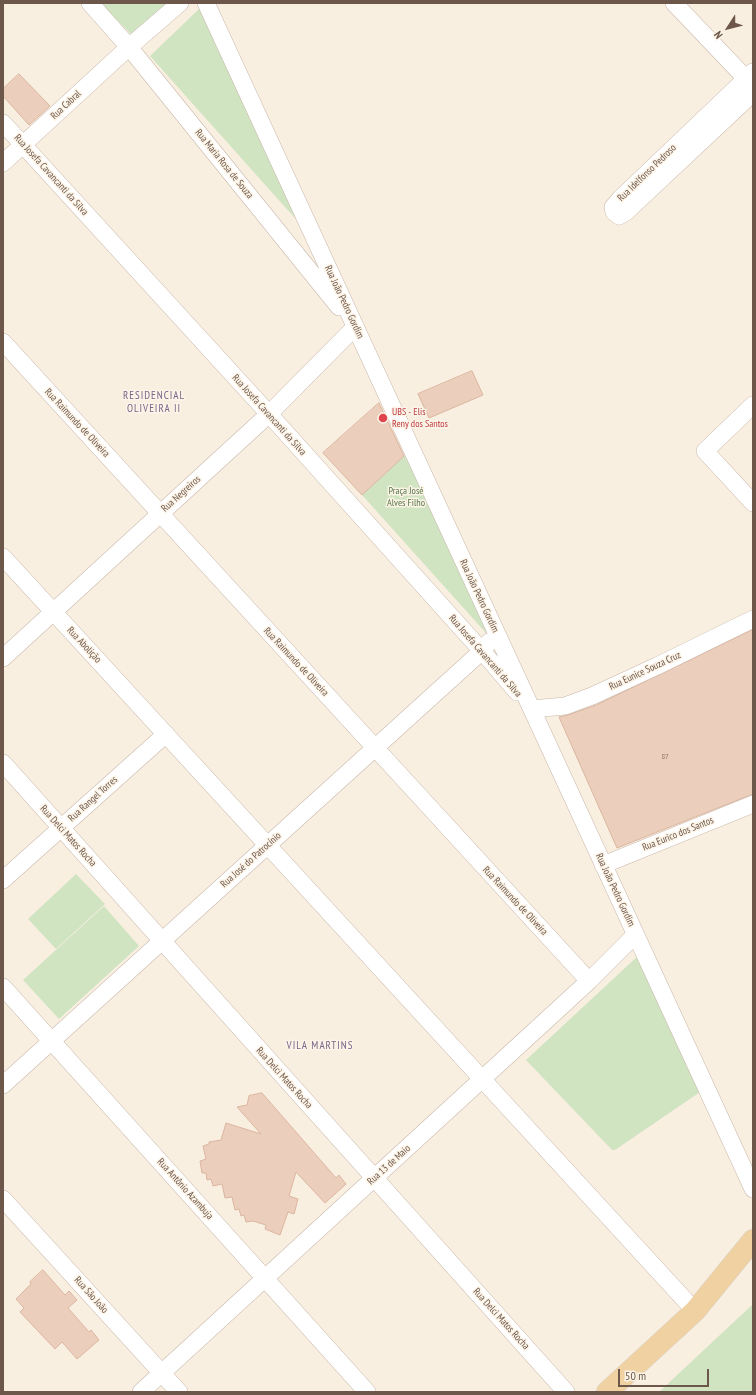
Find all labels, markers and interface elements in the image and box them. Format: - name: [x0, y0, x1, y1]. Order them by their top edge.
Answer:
- north arrow: [708, 8, 748, 48]
- text: N: [711, 29, 726, 42]
- street label: Rua Cabral: [48, 88, 84, 122]
- street label: Rua Maria Rosa de Souza: [192, 127, 256, 201]
- street label: Rua Josefa Cavancanti da Silva: [11, 132, 91, 218]
- street label: Rua Idelfonso Pedroso: [615, 142, 679, 204]
- street label: Rua João Pedro Gordim: [322, 264, 366, 340]
- street label: Rua Josefa Cavancanti da Silva: [229, 372, 309, 458]
- street label: Rua Raimundo de Oliveira: [42, 386, 112, 460]
- district label: RESIDENCIAL OLIVEIRA II: [123, 389, 185, 415]
- place label: UBS - Elis Reny dos Santos: [392, 406, 448, 430]
- marker: UBS - Elis Reny dos Santos: [377, 412, 389, 424]
- street label: Rua Negreiros: [159, 473, 203, 515]
- park label: Praça José Alves Filho: [387, 485, 425, 508]
- street label: Rua João Pedro Gordim: [457, 558, 501, 634]
- street label: Rua Josefa Cavancanti da Silva: [446, 612, 524, 700]
- street label: Rua Abolição: [64, 624, 104, 666]
- street label: Rua Raimundo de Oliveira: [261, 625, 331, 699]
- street label: Rua Eunice Souza Cruz: [607, 649, 683, 693]
- house number: 87: [661, 752, 669, 762]
- street label: Rua Rangel Torres: [66, 774, 120, 824]
- street label: Rua Delci Matos Rocha: [37, 803, 99, 869]
- street label: Rua Eurico dos Santos: [641, 814, 715, 854]
- street label: Rua José do Patrocínio: [218, 830, 284, 890]
- street label: Rua João Pedro Gordim: [593, 852, 637, 928]
- street label: Rua Raimundo de Oliveira: [480, 864, 550, 938]
- district label: VILA MARTINS: [287, 1039, 353, 1053]
- street label: Rua Delci Matos Rocha: [253, 1045, 315, 1111]
- street label: Rua 13 de Maio: [365, 1143, 413, 1187]
- street label: Rua Antônio Azambuja: [154, 1156, 216, 1222]
- street label: Rua São João: [71, 1274, 111, 1316]
- street label: Rua Delci Matos Rocha: [470, 1286, 532, 1352]
- scale bar: [620, 1361, 711, 1387]
- text: 50 m: [625, 1368, 646, 1383]

